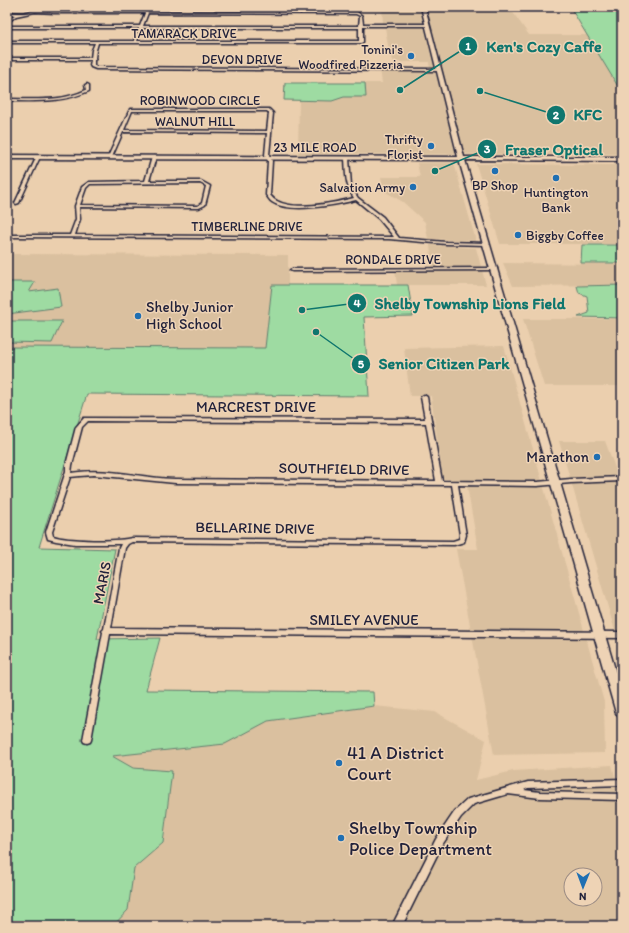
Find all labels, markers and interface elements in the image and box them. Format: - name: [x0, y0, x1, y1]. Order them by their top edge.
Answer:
- street label: TAMARACK DRIVE: [131, 26, 237, 41]
- callout: Ken's Cozy Caffe: [458, 32, 609, 60]
- text: Ken's Cozy Caffe: [486, 37, 602, 57]
- text: 1: [465, 39, 471, 53]
- place label: Tonini's Woodfired Pizzeria: [298, 42, 403, 72]
- marker: Tonini's Woodfired Pizzeria: [406, 51, 416, 61]
- street label: DEVON DRIVE: [202, 52, 282, 67]
- street label: ROBINWOOD CIRCLE: [140, 93, 260, 108]
- callout: KFC: [546, 101, 610, 129]
- text: KFC: [574, 105, 603, 124]
- text: 2: [553, 108, 560, 122]
- street label: WALNUT HILL: [155, 114, 236, 129]
- place label: Thrifty Florist: [385, 132, 423, 162]
- callout: Fraser Optical: [477, 135, 610, 163]
- street label: 23 MILE ROAD: [273, 140, 357, 155]
- text: Fraser Optical: [505, 140, 603, 160]
- marker: Thrifty Florist: [426, 141, 436, 151]
- text: 3: [484, 142, 491, 156]
- marker: BP Shop: [490, 166, 500, 176]
- marker: Huntington Bank: [551, 173, 561, 183]
- place label: BP Shop: [472, 178, 518, 193]
- place label: Salvation Army: [319, 180, 405, 195]
- marker: Salvation Army: [408, 182, 418, 192]
- place label: Huntington Bank: [524, 185, 589, 215]
- street label: TIMBERLINE DRIVE: [191, 219, 303, 234]
- place label: Biggby Coffee: [526, 228, 604, 243]
- marker: Biggby Coffee: [513, 230, 523, 240]
- street label: RONDALE DRIVE: [345, 252, 441, 267]
- callout: Shelby Township Lions Field: [347, 289, 572, 317]
- text: Shelby Township Lions Field: [374, 294, 566, 314]
- text: 4: [353, 296, 361, 310]
- place label: Shelby Junior High School: [146, 298, 233, 333]
- marker: Shelby Junior High School: [133, 311, 143, 321]
- callout: Senior Citizen Park: [351, 350, 518, 378]
- text: Senior Citizen Park: [379, 354, 510, 373]
- text: 5: [358, 357, 365, 371]
- street label: MARCREST DRIVE: [196, 398, 316, 416]
- place label: Marathon: [526, 448, 590, 466]
- marker: Marathon: [592, 452, 602, 462]
- street label: SOUTHFIELD DRIVE: [278, 459, 410, 479]
- street label: BELLARINE DRIVE: [195, 518, 315, 538]
- street label: MARIS: [89, 560, 115, 606]
- street label: SMILEY AVENUE: [309, 611, 419, 629]
- place label: 41 A District Court: [347, 742, 444, 785]
- marker: 41 A District Court: [334, 758, 344, 768]
- place label: Shelby Township Police Department: [349, 817, 492, 860]
- marker: Shelby Township Police Department: [336, 833, 346, 843]
- north arrow: [563, 867, 603, 907]
- text: N: [579, 890, 587, 903]

